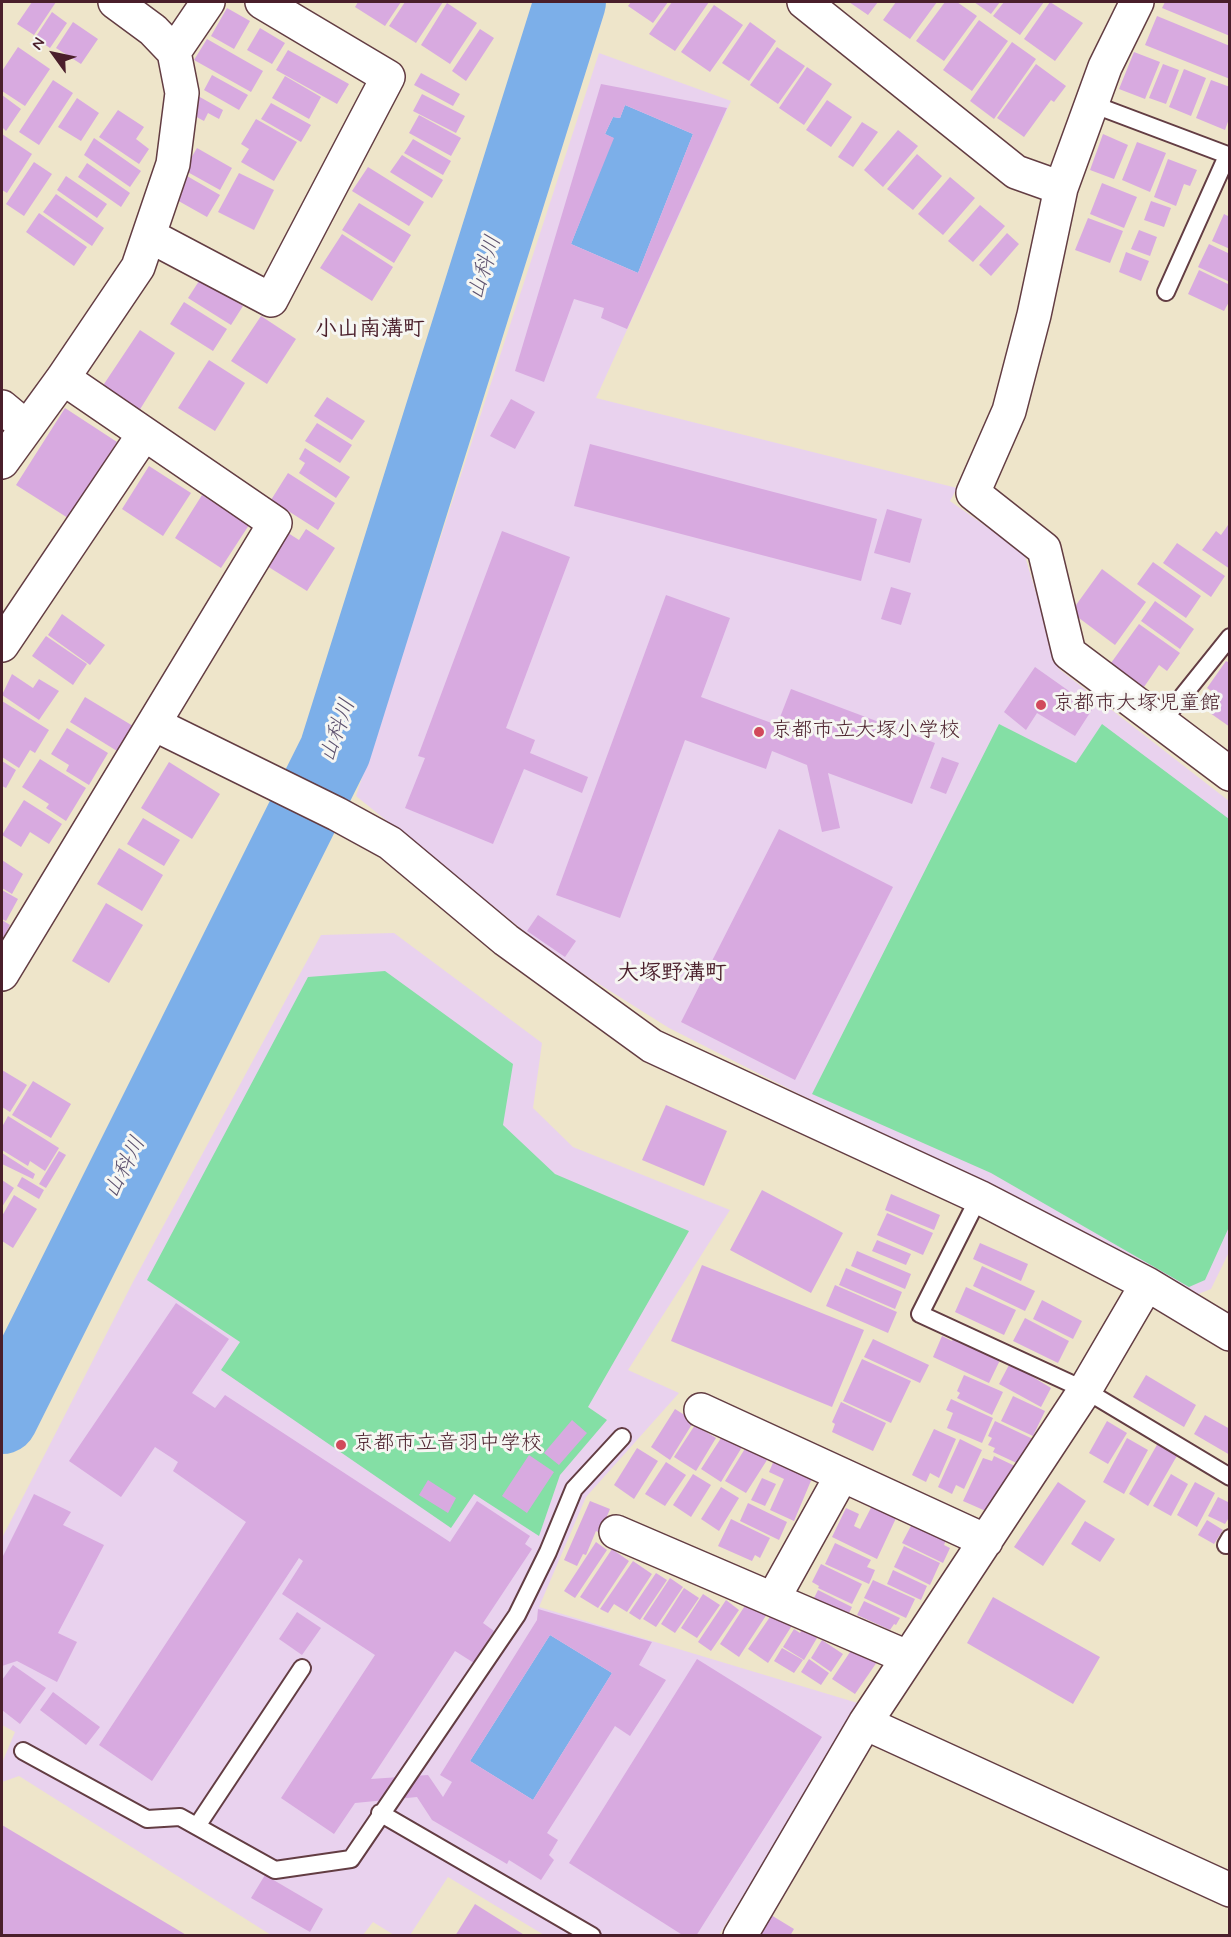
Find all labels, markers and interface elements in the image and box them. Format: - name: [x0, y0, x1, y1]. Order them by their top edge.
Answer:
- north arrow: [24, 24, 84, 84]
- text: N: [27, 34, 50, 54]
- water label: 山科川: [464, 233, 508, 303]
- district label: 小山南溝町: [315, 317, 425, 343]
- place label: 京都市大塚児童館: [1053, 692, 1221, 718]
- water label: 山科川: [315, 695, 363, 767]
- marker: 京都市大塚児童館: [1034, 698, 1048, 712]
- place label: 京都市立大塚小学校: [771, 719, 960, 745]
- marker: 京都市立大塚小学校: [752, 725, 766, 739]
- district label: 大塚野溝町: [617, 961, 727, 987]
- water label: 山科川: [99, 1133, 153, 1203]
- place label: 京都市立音羽中学校: [353, 1432, 542, 1458]
- marker: 京都市立音羽中学校: [334, 1438, 348, 1452]

